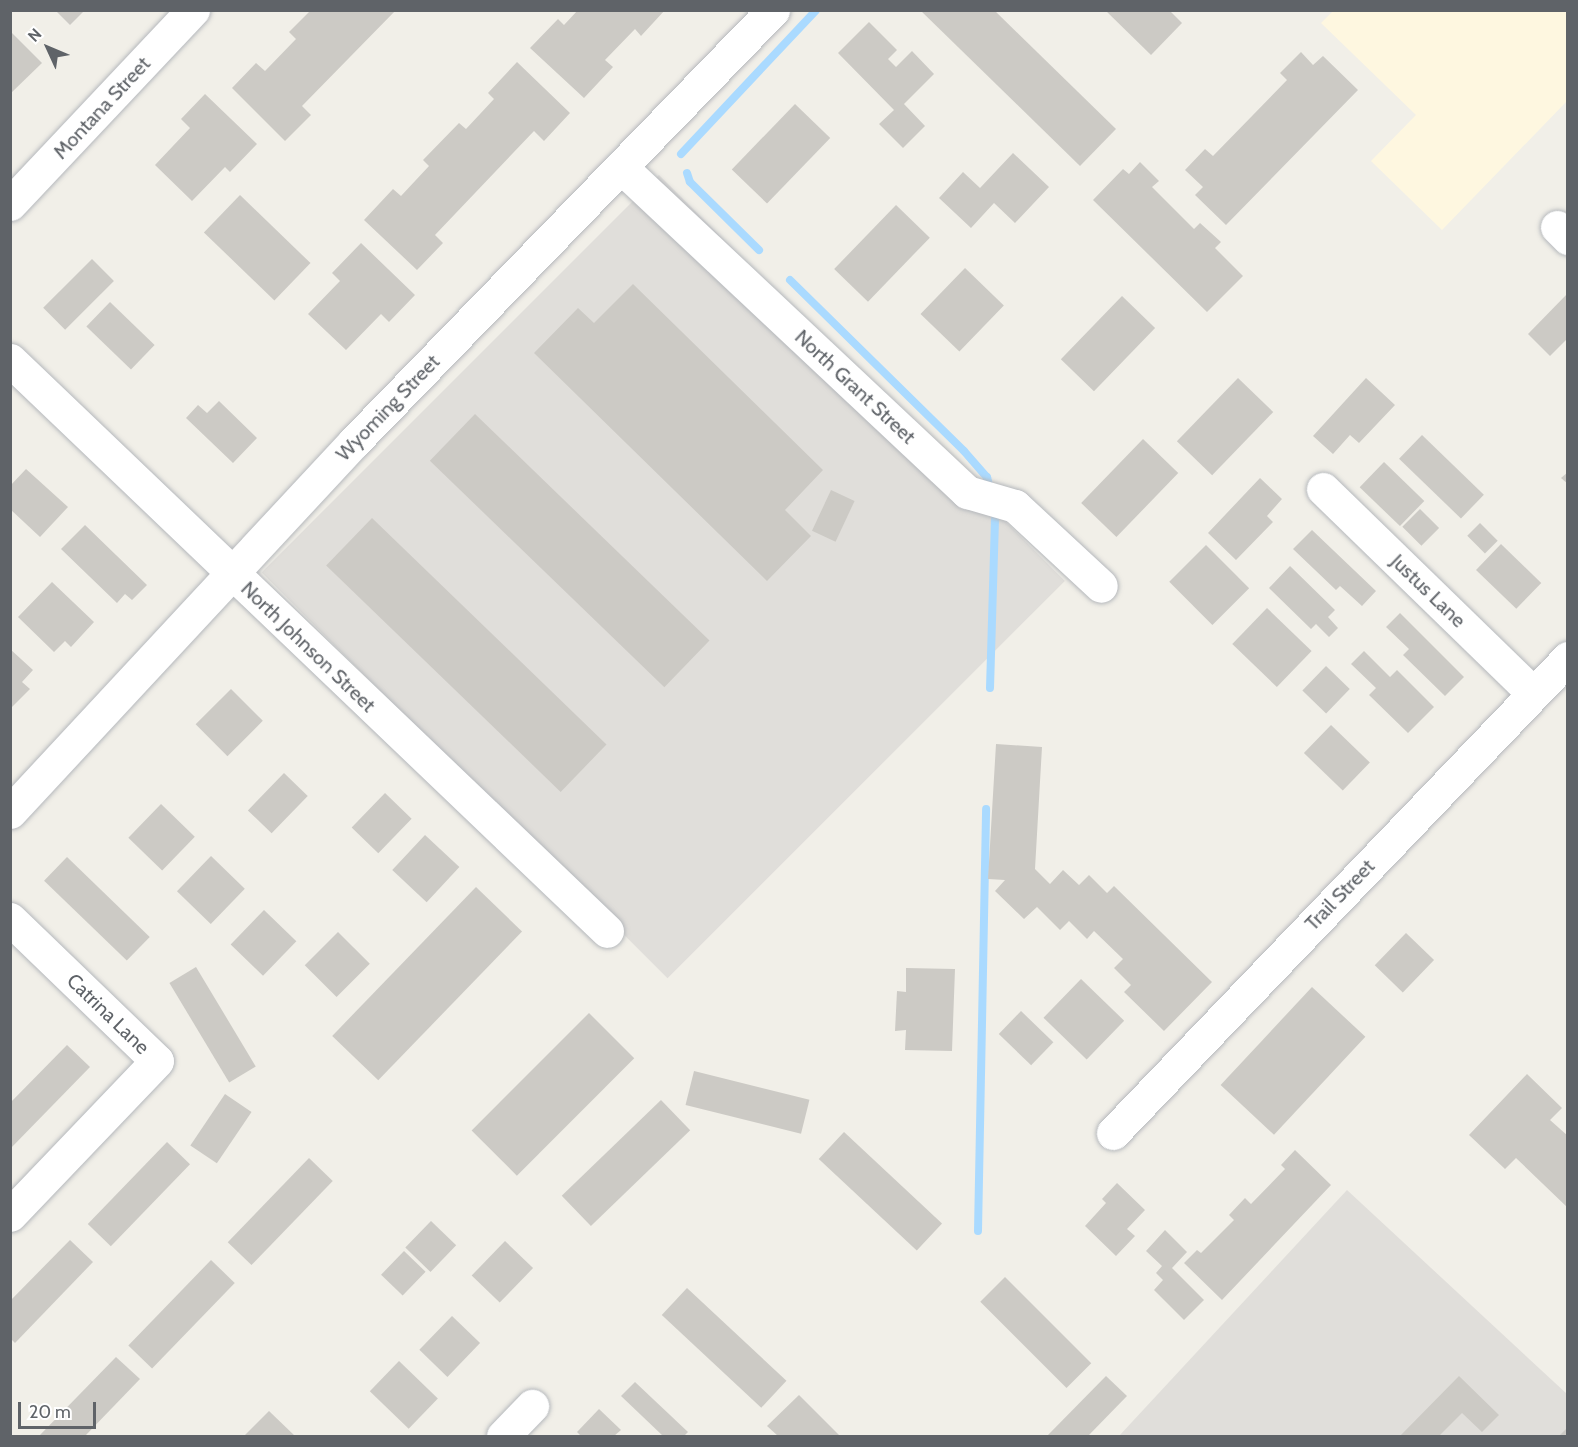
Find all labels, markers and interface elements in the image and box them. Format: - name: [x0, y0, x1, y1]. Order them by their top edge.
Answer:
- north arrow: [18, 18, 78, 78]
- text: N: [24, 24, 45, 46]
- street label: Montana Street: [49, 52, 155, 164]
- street label: North Grant Street: [790, 325, 920, 449]
- street label: Wyoming Street: [331, 350, 445, 466]
- street label: Justus Lane: [1386, 549, 1470, 633]
- street label: North Johnson Street: [236, 577, 380, 717]
- street label: Trail Street: [1300, 854, 1380, 936]
- street label: Catrina Lane: [62, 969, 154, 1059]
- scale bar: [21, 1390, 99, 1428]
- text: 20 m: [29, 1401, 71, 1423]

